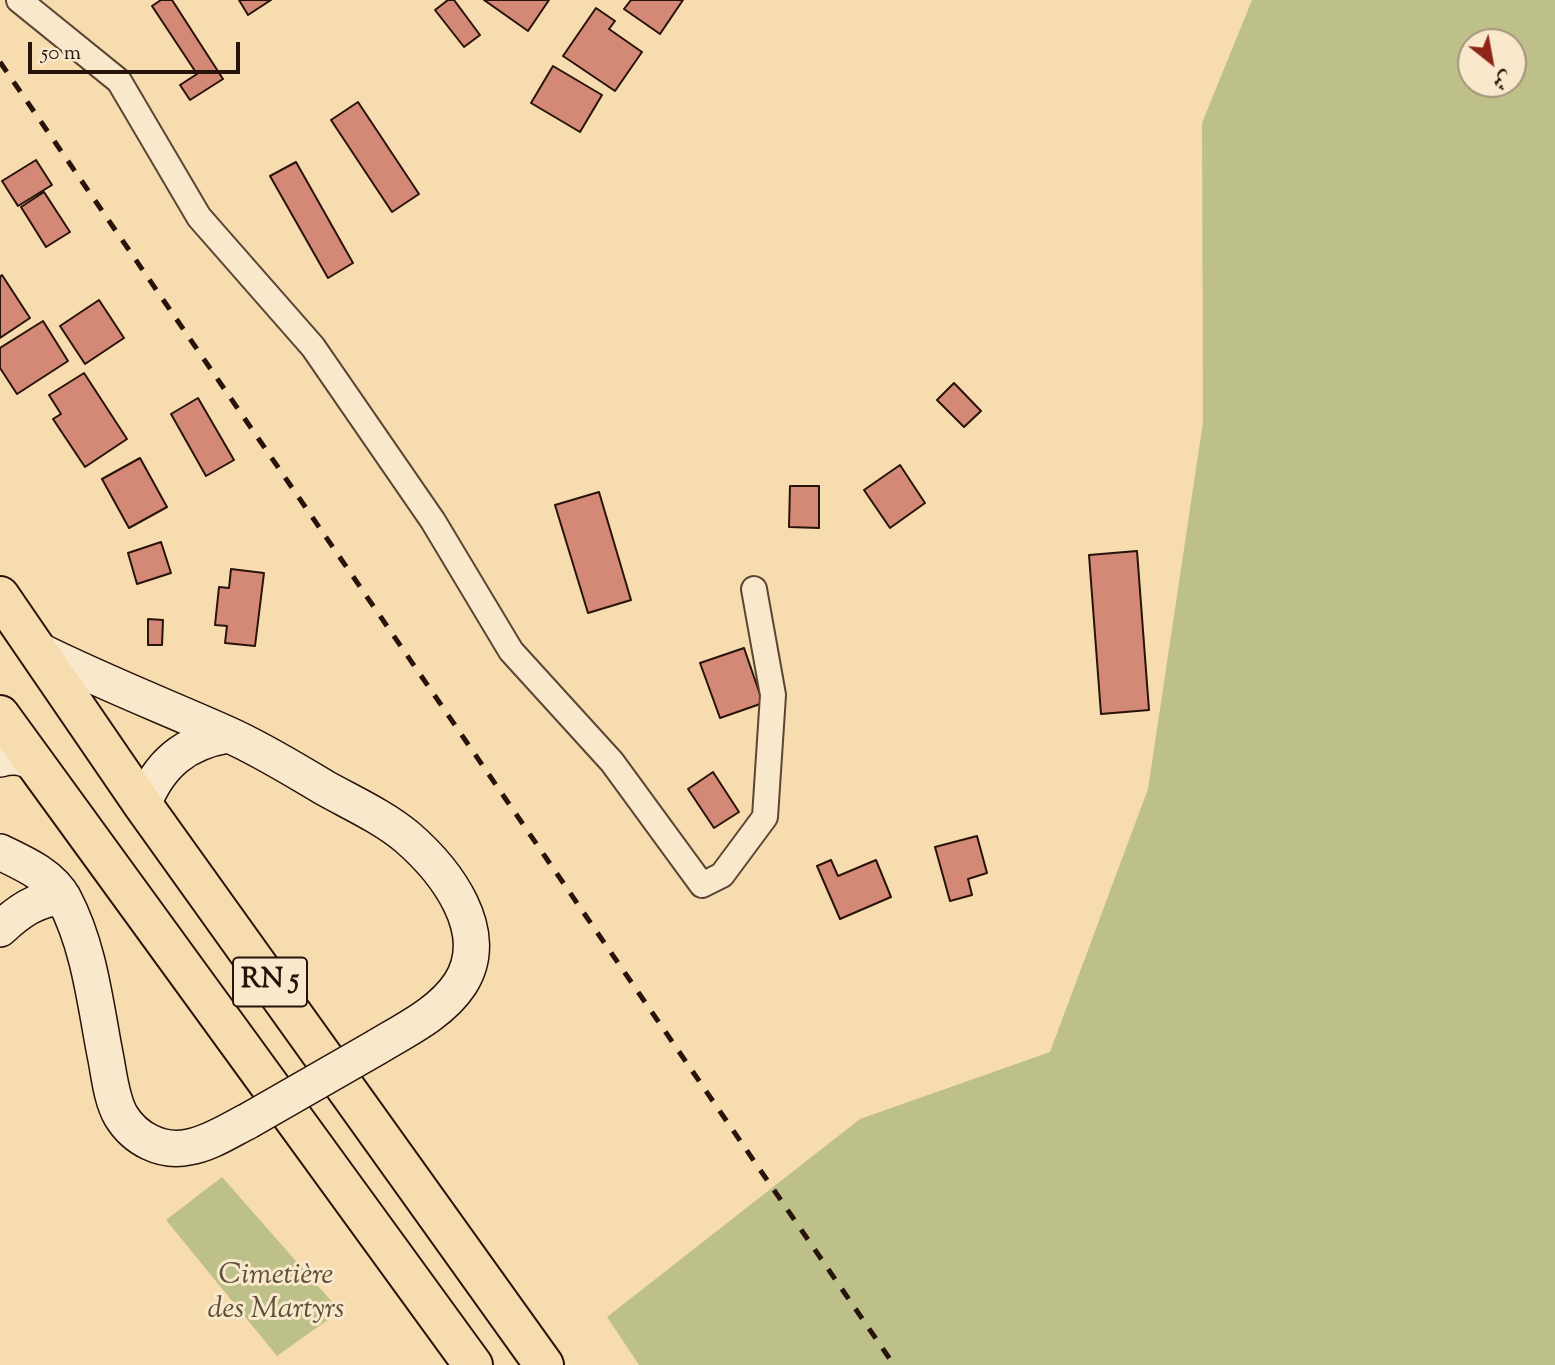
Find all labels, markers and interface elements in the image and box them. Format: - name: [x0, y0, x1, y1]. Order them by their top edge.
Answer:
- scale bar: [32, 28, 243, 72]
- north arrow: [1457, 28, 1527, 98]
- text: 50 m: [41, 39, 81, 69]
- text: ش: [1487, 63, 1517, 96]
- road number: RN 5: [233, 958, 307, 1006]
- park label: Cimetière des Martyrs: [208, 1260, 344, 1330]

